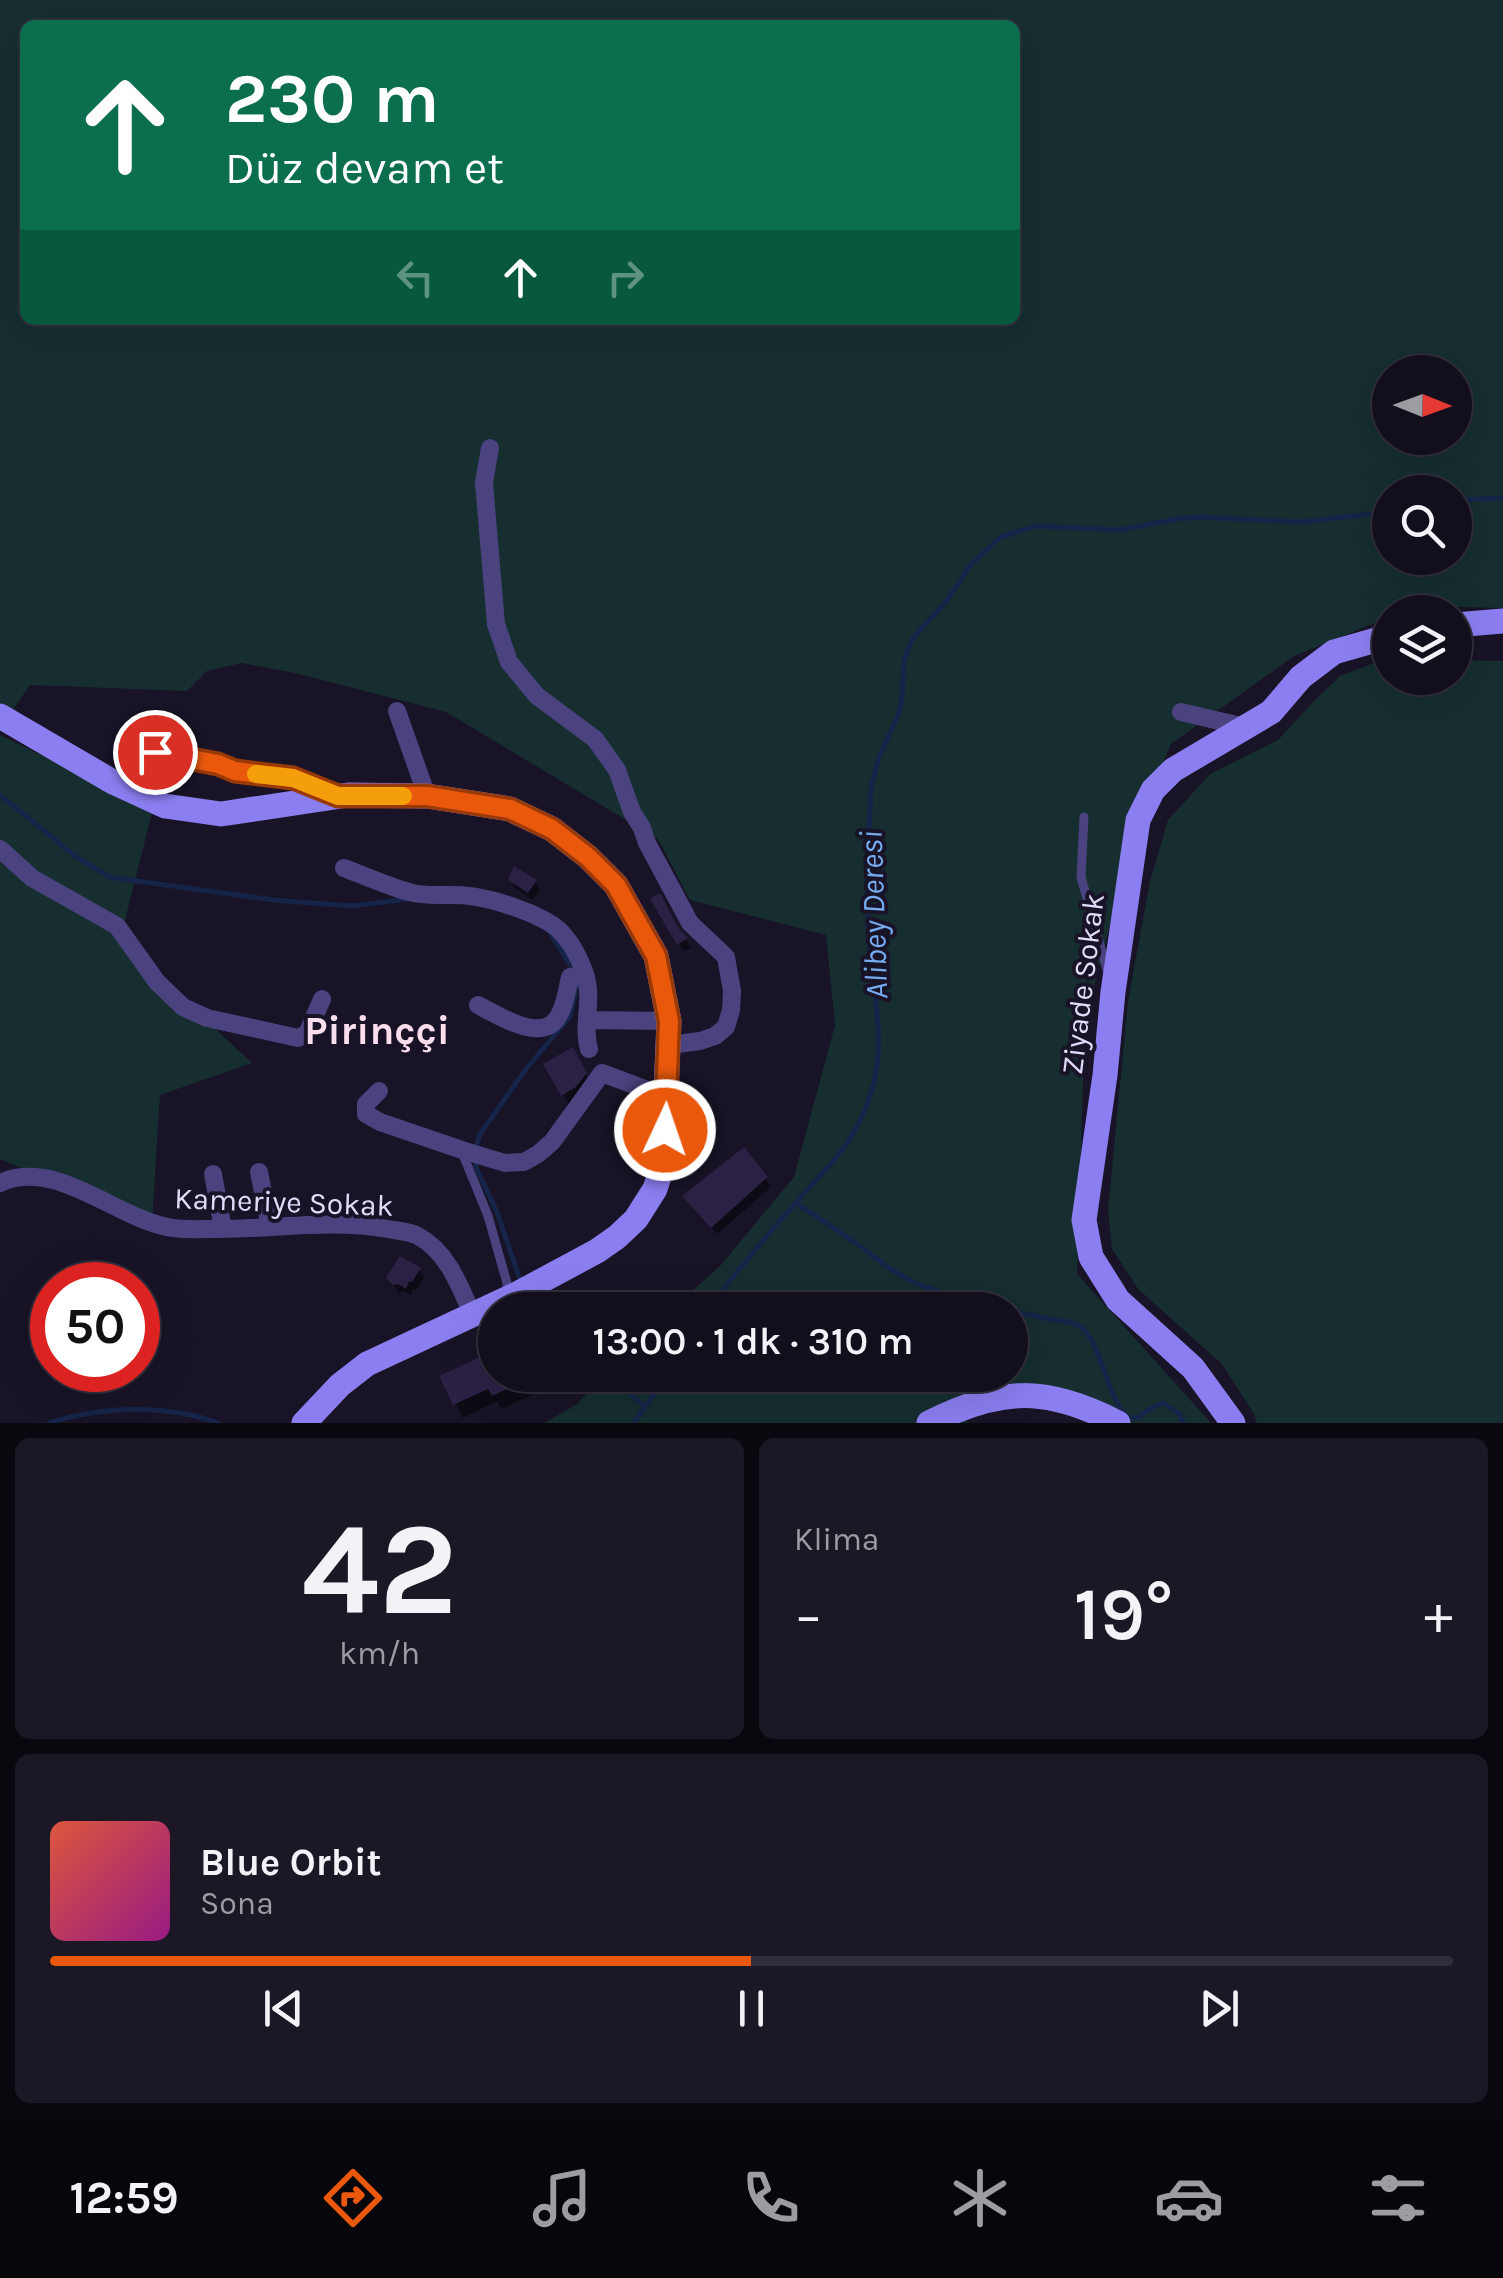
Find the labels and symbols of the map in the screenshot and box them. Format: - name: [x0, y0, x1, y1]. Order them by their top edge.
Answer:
- north arrow: [1372, 355, 1472, 455]
- pin: [113, 710, 198, 795]
- water label: Alibey Deresi: [853, 830, 895, 1000]
- street label: Ziyade Sokak: [1054, 891, 1112, 1077]
- district label: Pirinççi: [304, 1007, 450, 1054]
- position arrow: [613, 1078, 717, 1182]
- street label: Kameriye Sokak: [174, 1180, 394, 1224]
- speed limit sign: 50: [30, 1262, 160, 1392]

